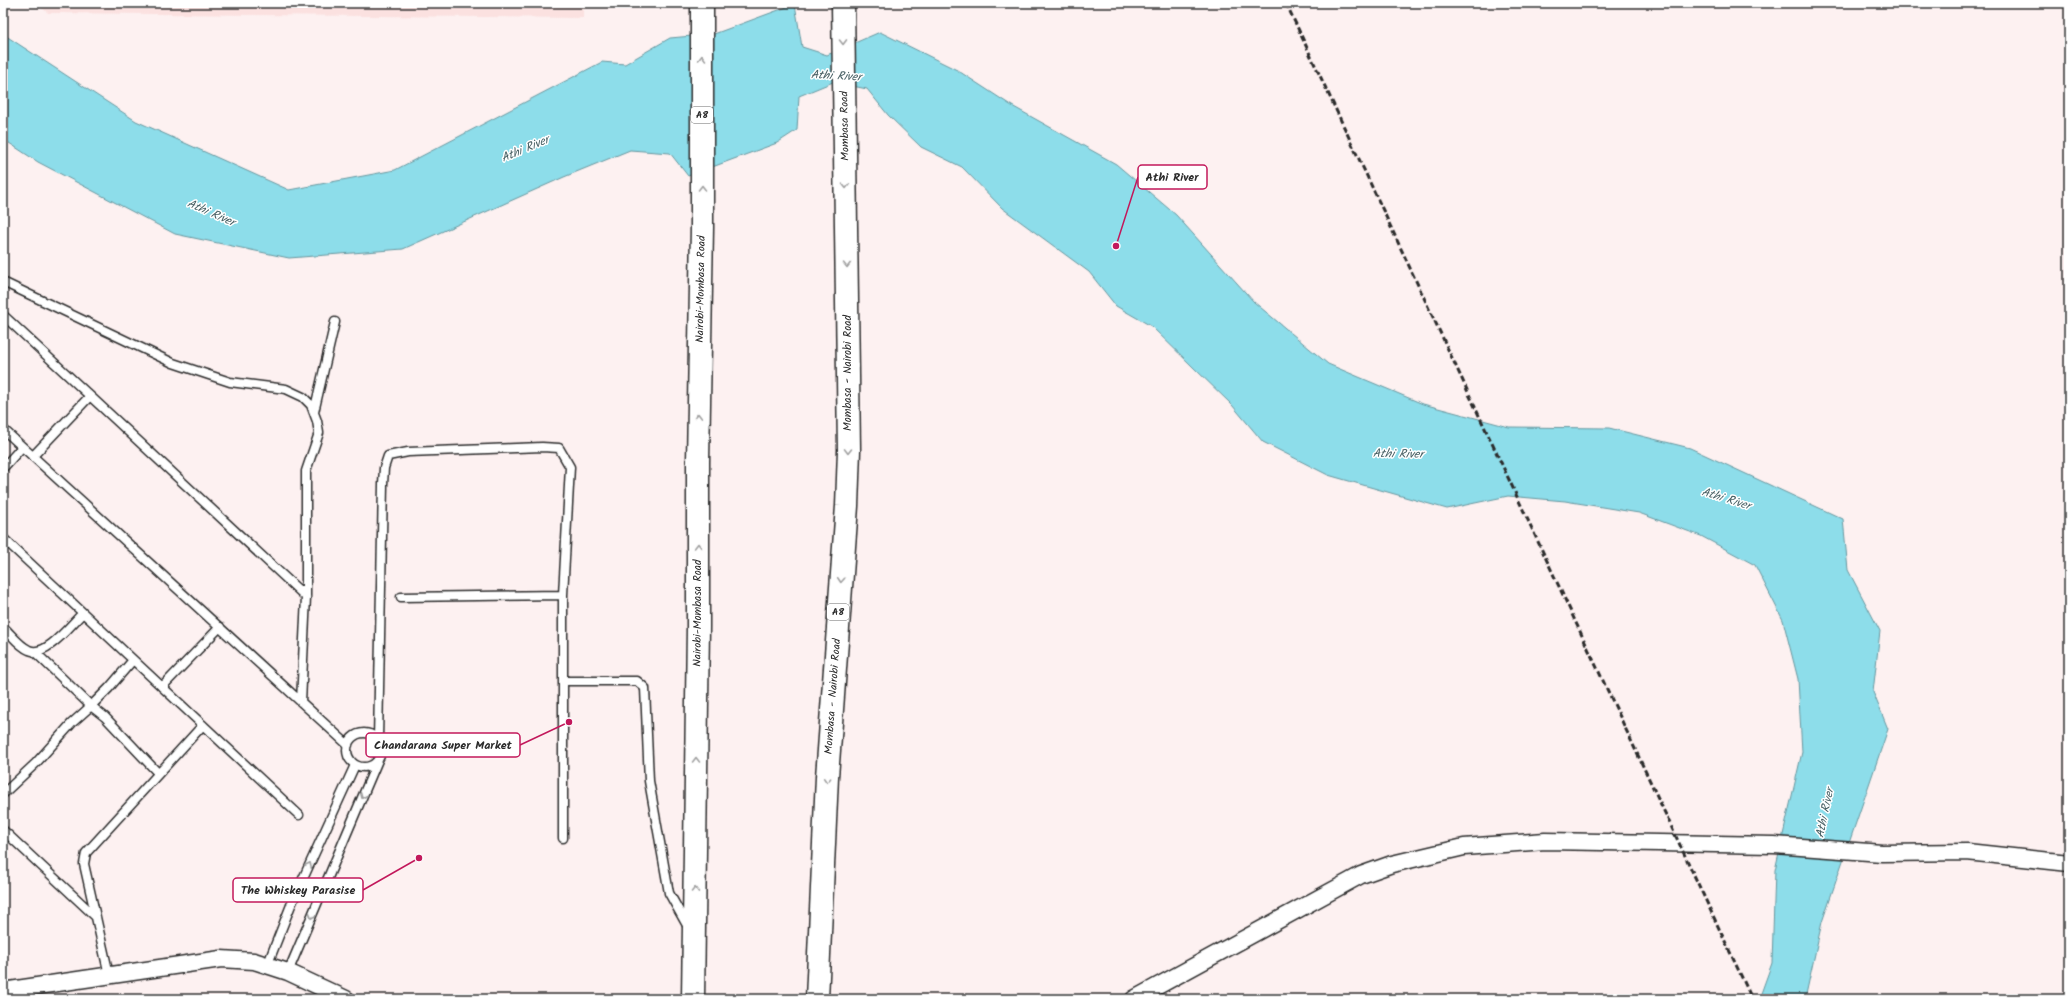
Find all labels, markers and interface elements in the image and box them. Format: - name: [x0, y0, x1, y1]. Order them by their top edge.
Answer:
- one-way arrow: [839, 39, 848, 45]
- one-way arrow: [698, 55, 706, 61]
- water label: Athi River: [810, 65, 865, 87]
- street label: Mombasa Road: [835, 91, 855, 161]
- road number: A8: [691, 107, 713, 123]
- water label: Athi River: [498, 129, 555, 168]
- callout: Athi River: [1138, 165, 1207, 189]
- text: Athi River: [1145, 168, 1199, 187]
- one-way arrow: [841, 183, 850, 189]
- one-way arrow: [698, 185, 706, 191]
- water label: Athi River: [184, 194, 241, 233]
- street label: Nairobi-Mombasa Road: [691, 235, 711, 343]
- one-way arrow: [843, 262, 851, 268]
- street label: Mombasa - Nairobi Road: [839, 315, 857, 431]
- one-way arrow: [694, 413, 702, 419]
- water label: Athi River: [1373, 444, 1426, 464]
- one-way arrow: [844, 448, 853, 454]
- water label: Athi River: [1699, 483, 1756, 516]
- one-way arrow: [694, 543, 702, 549]
- street label: Nairobi-Mombasa Road: [688, 559, 707, 667]
- one-way arrow: [836, 577, 845, 583]
- road number: A8: [827, 604, 849, 620]
- street label: Mombasa - Nairobi Road: [820, 637, 846, 755]
- callout: Chandarana Super Market: [366, 733, 520, 757]
- text: Chandarana Super Market: [374, 736, 512, 755]
- one-way arrow: [692, 757, 700, 763]
- one-way arrow: [823, 777, 832, 783]
- water label: Athi River: [1810, 783, 1840, 840]
- one-way arrow: [359, 793, 367, 800]
- one-way arrow: [304, 862, 312, 869]
- callout: The Whiskey Parasise: [233, 878, 363, 902]
- text: The Whiskey Parasise: [241, 881, 355, 900]
- one-way arrow: [691, 887, 699, 893]
- one-way arrow: [308, 912, 316, 919]

